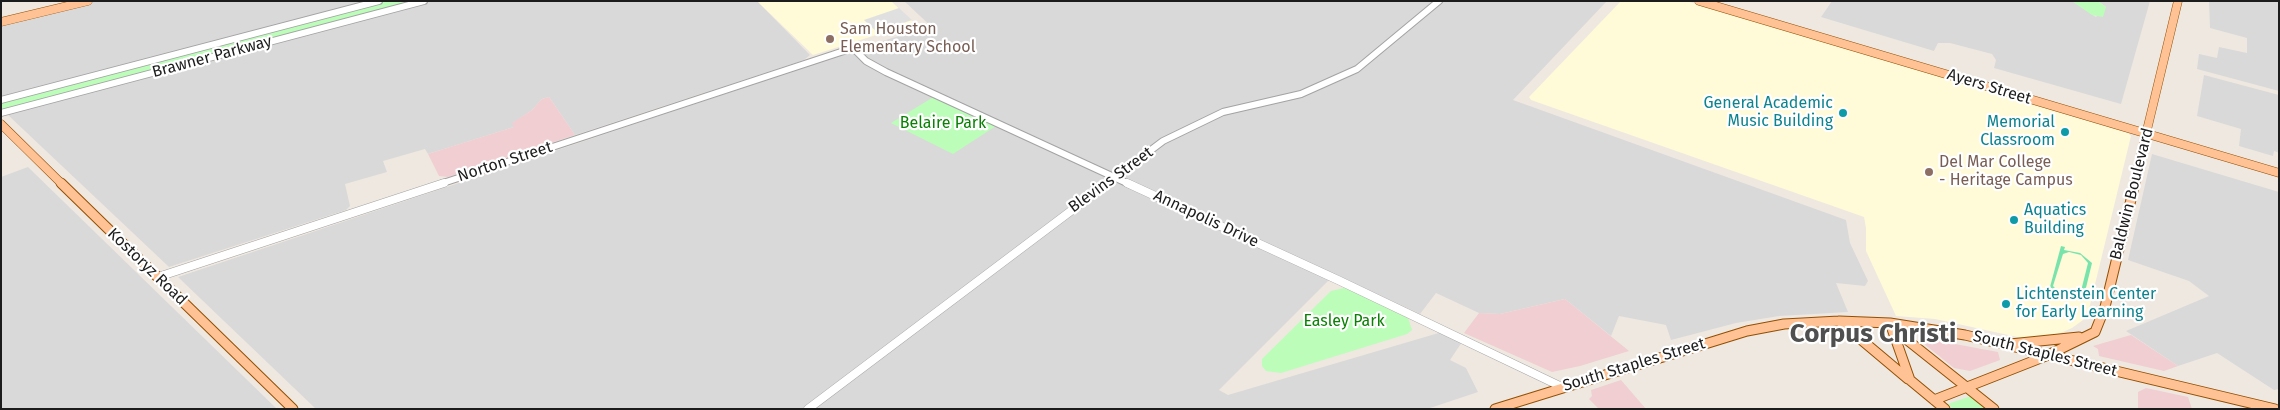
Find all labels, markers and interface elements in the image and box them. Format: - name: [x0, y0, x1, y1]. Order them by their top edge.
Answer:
- place label: Sam Houston Elementary School: [840, 20, 975, 58]
- street label: Brawner Parkway: [150, 32, 274, 82]
- marker: Sam Houston Elementary School: [824, 33, 836, 45]
- street label: Ayers Street: [1945, 65, 2033, 109]
- place label: General Academic Music Building: [1703, 94, 1833, 132]
- marker: General Academic Music Building: [1837, 107, 1849, 119]
- place label: Memorial Classroom: [1980, 113, 2055, 151]
- park label: Belaire Park: [900, 114, 986, 134]
- marker: Memorial Classroom: [2059, 126, 2071, 138]
- street label: Baldwin Boulevard: [2106, 126, 2158, 262]
- street label: Norton Street: [455, 138, 555, 186]
- street label: Blevins Street: [1065, 143, 1157, 217]
- place label: Del Mar College - Heritage Campus: [1939, 153, 2073, 191]
- marker: Del Mar College - Heritage Campus: [1923, 166, 1935, 178]
- street label: Annapolis Drive: [1150, 186, 1262, 252]
- place label: Aquatics Building: [2024, 201, 2086, 239]
- marker: Aquatics Building: [2008, 214, 2020, 226]
- street label: Kostoryz Road: [103, 224, 191, 310]
- place label: Lichtenstein Center for Early Learning: [2016, 285, 2156, 323]
- marker: Lichtenstein Center for Early Learning: [2000, 298, 2012, 310]
- park label: Easley Park: [1303, 312, 1385, 332]
- district label: Corpus Christi: [1790, 319, 1956, 351]
- street label: South Staples Street: [1971, 327, 2119, 381]
- street label: South Staples Street: [1561, 334, 1707, 396]

